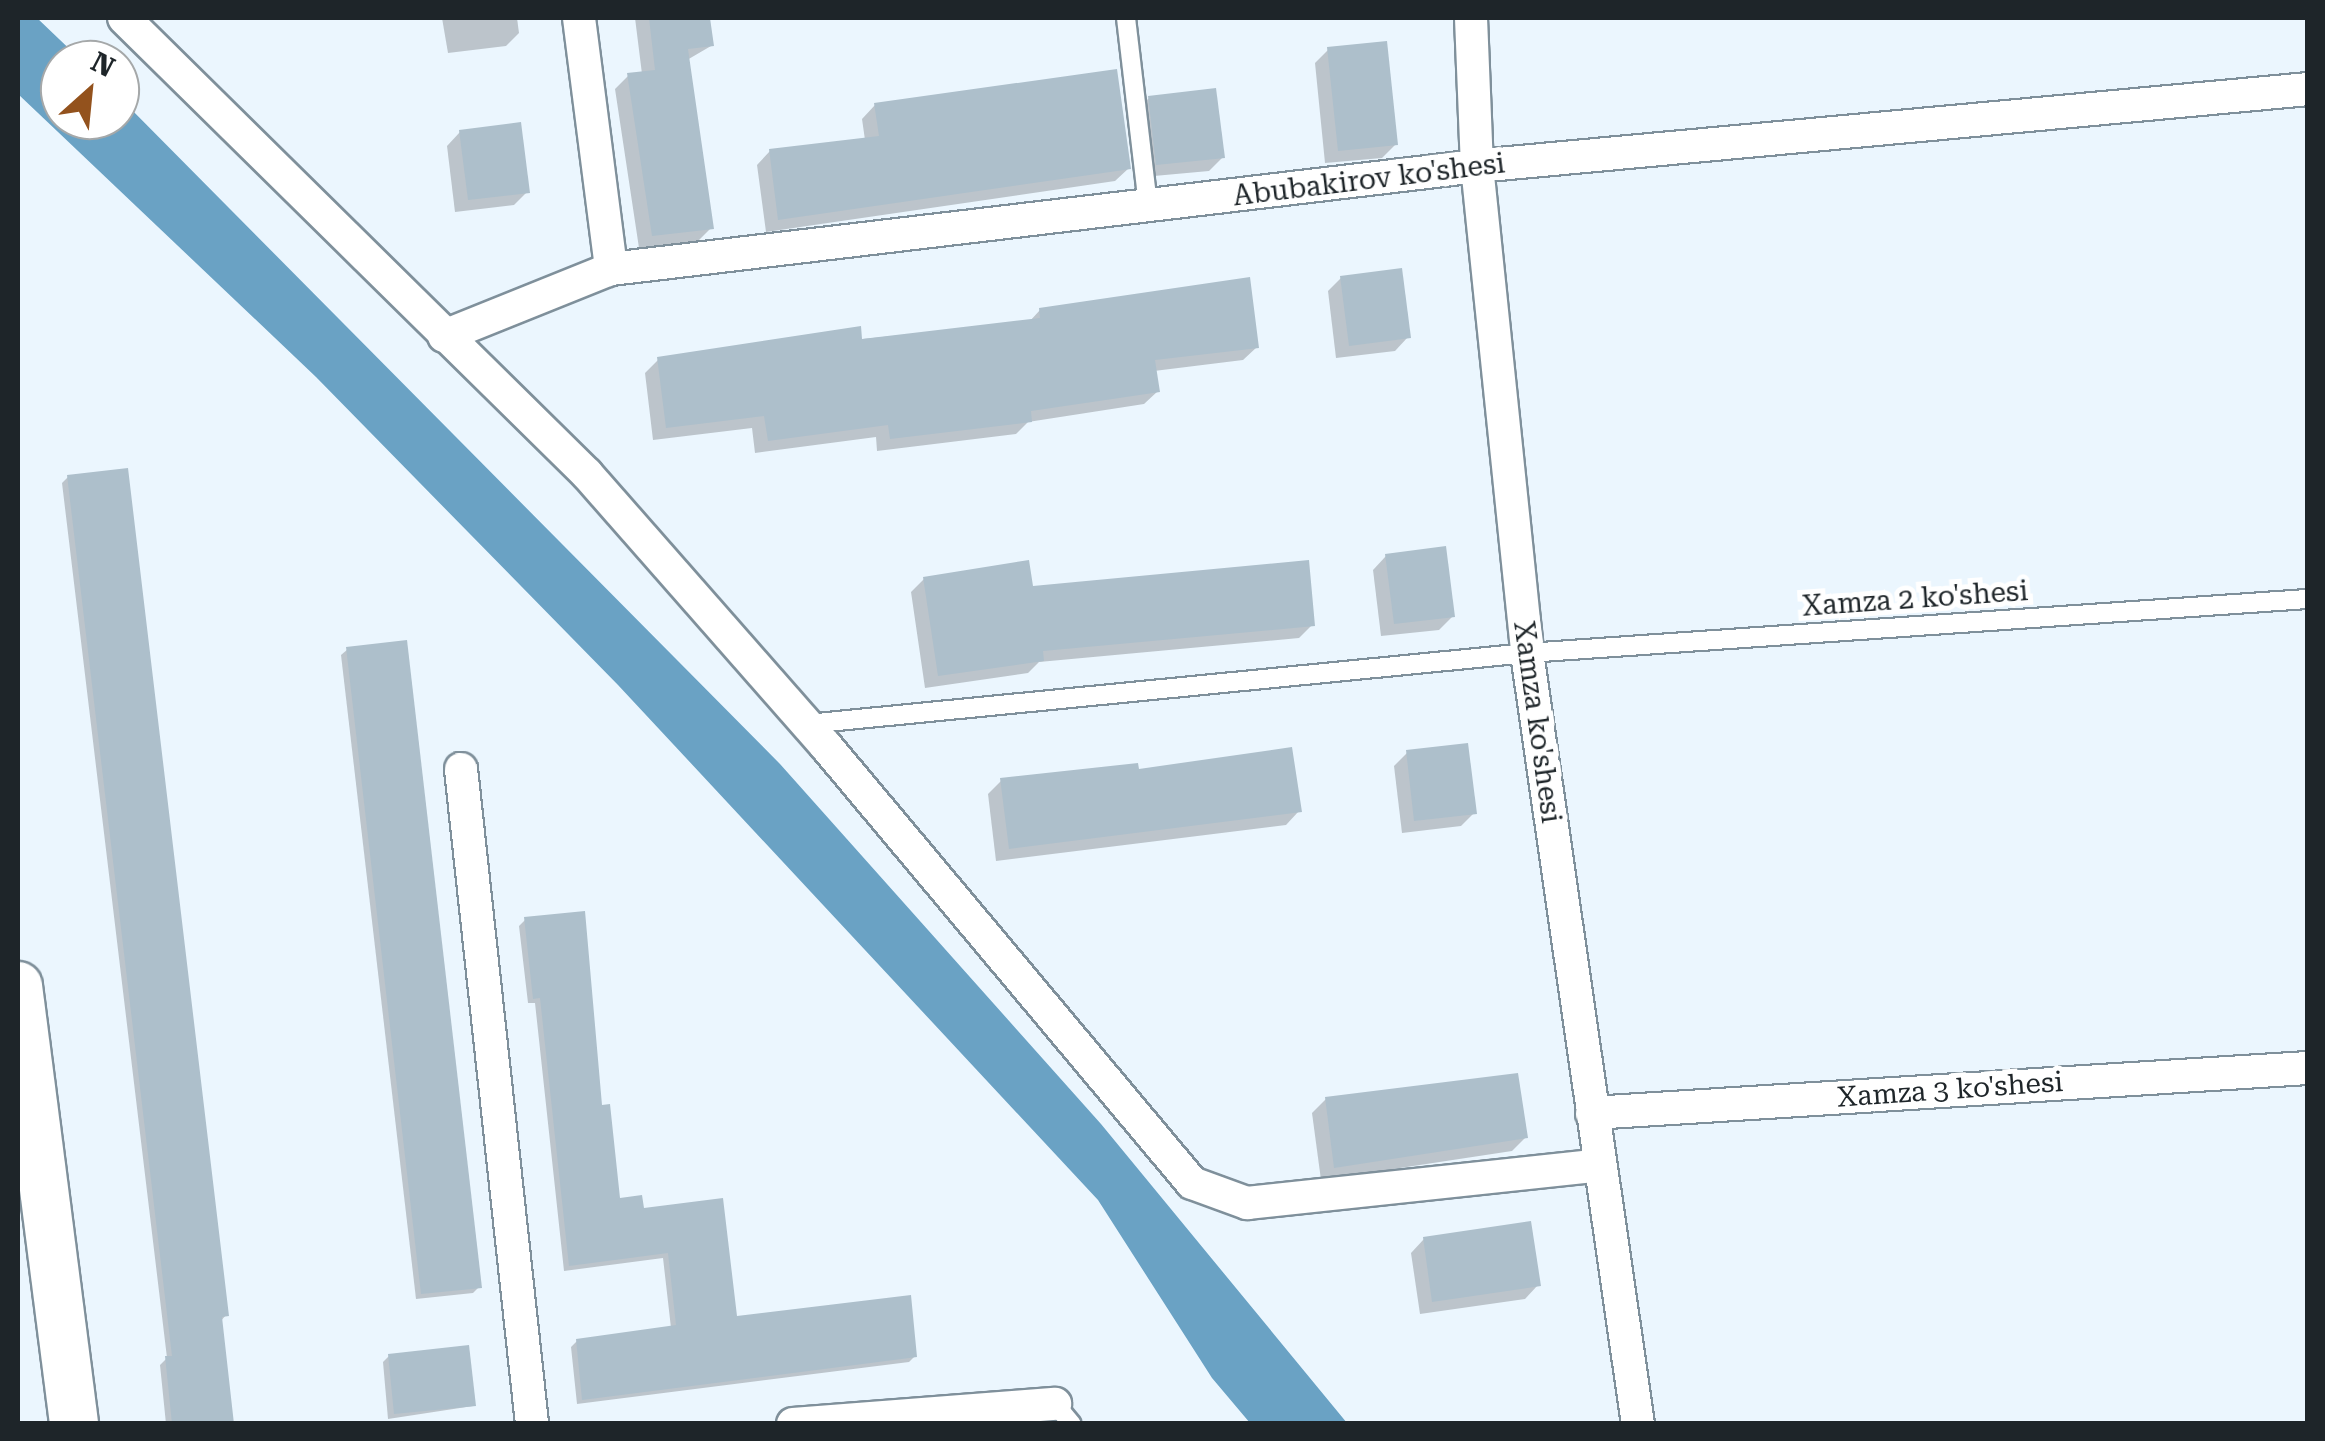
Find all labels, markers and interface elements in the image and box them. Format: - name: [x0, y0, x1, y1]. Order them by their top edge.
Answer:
- north arrow: [40, 40, 140, 140]
- text: N: [86, 45, 120, 84]
- street label: Abubakirov ko'shesi: [1231, 147, 1507, 213]
- street label: Xamza 2 ko'shesi: [1801, 574, 2029, 624]
- street label: Xamza ko'shesi: [1506, 619, 1568, 825]
- street label: Xamza 3 ko'shesi: [1836, 1065, 2064, 1115]

